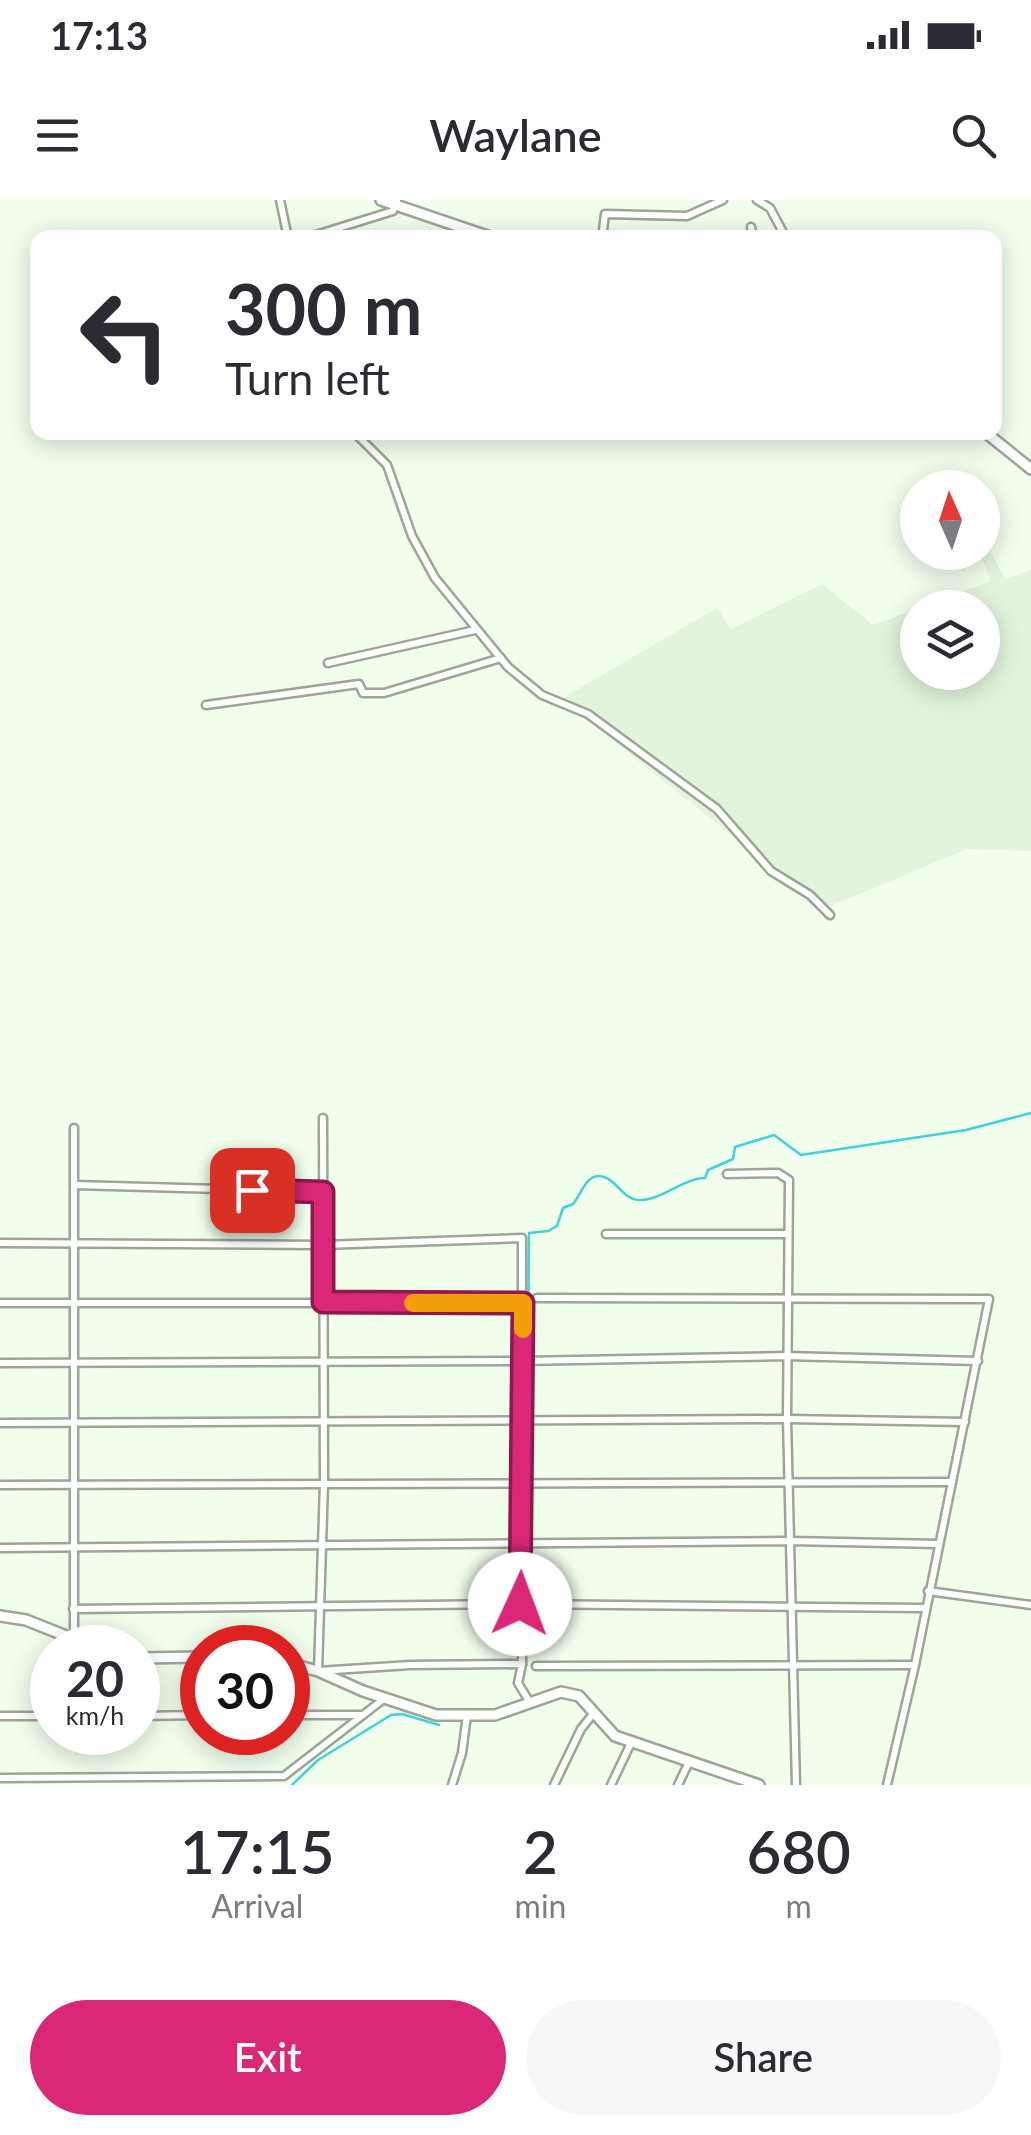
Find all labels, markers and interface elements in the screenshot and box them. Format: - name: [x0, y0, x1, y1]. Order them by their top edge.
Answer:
- text: 17:13: [50, 12, 148, 58]
- icon: menu: [30, 108, 85, 163]
- text: Waylane: [429, 108, 602, 162]
- icon: search: [946, 108, 1001, 163]
- text: 300 m: [225, 266, 422, 350]
- icon: left: [60, 270, 190, 400]
- text: Turn left: [225, 351, 390, 405]
- north arrow: [900, 470, 1000, 570]
- map controls: [900, 470, 1000, 690]
- button: layers: [900, 590, 1000, 690]
- pin: [210, 1148, 295, 1233]
- icon: arrive: [225, 1163, 280, 1218]
- position arrow: [468, 1552, 572, 1656]
- speed limit sign: 30: [180, 1625, 310, 1755]
- text: 20: [66, 1648, 124, 1708]
- text: km/h: [66, 1700, 124, 1730]
- text: 17:15: [180, 1815, 335, 1887]
- text: 2: [523, 1815, 558, 1887]
- text: 680: [747, 1815, 851, 1887]
- text: Arrival: [211, 1886, 303, 1925]
- text: min: [515, 1886, 566, 1925]
- text: m: [786, 1886, 812, 1925]
- button: Exit: [30, 2000, 506, 2115]
- button: Share: [526, 2000, 1001, 2115]

